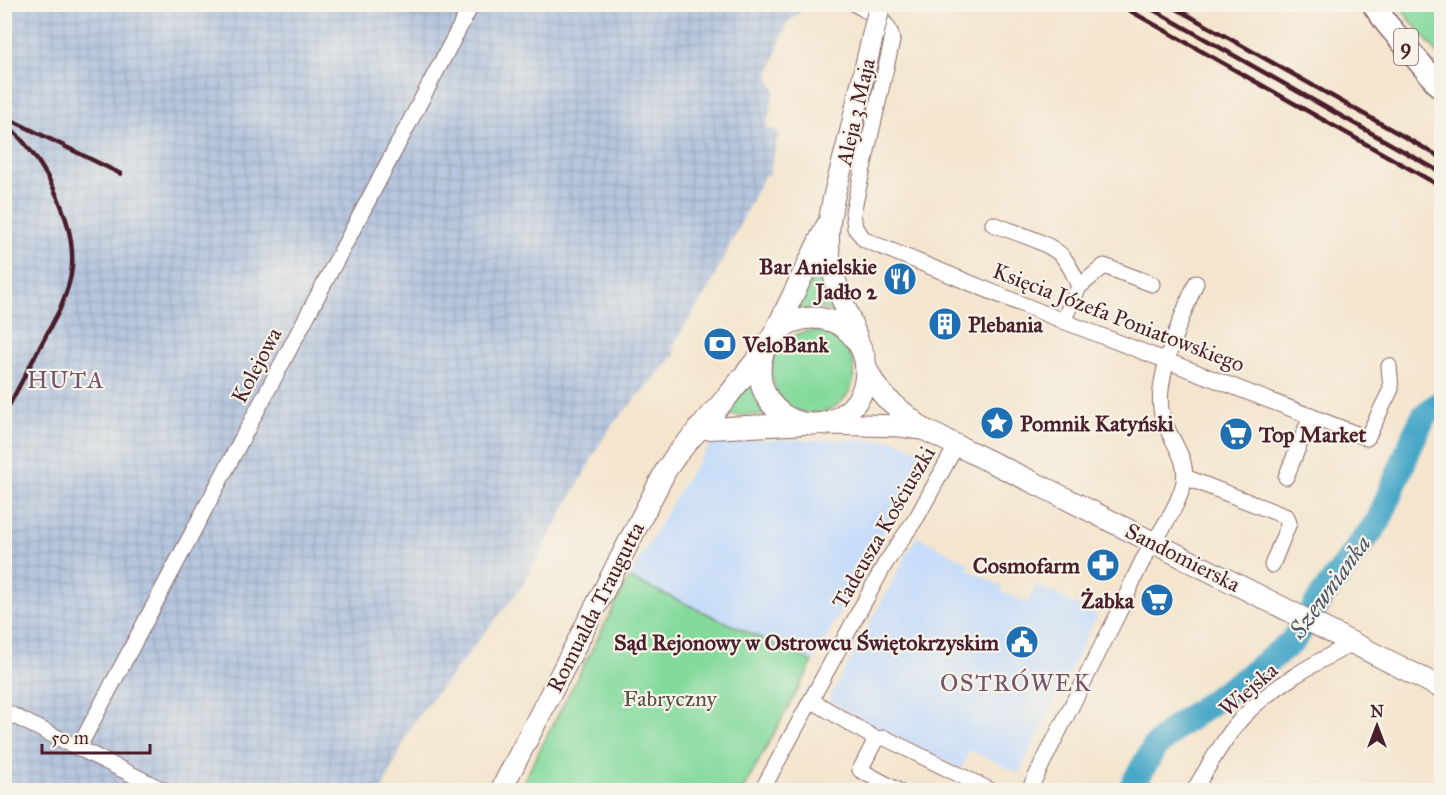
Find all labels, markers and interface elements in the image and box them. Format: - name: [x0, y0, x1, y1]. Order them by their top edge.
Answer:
- road number: 9: [1394, 29, 1418, 65]
- street label: Aleja 3 Maja: [830, 55, 881, 169]
- place label: Bar Anielskie Jadło 2: [759, 253, 878, 306]
- street label: Księcia Józefa Poniatowskiego: [989, 257, 1248, 378]
- restaurant icon: Bar Anielskie Jadło 2: [882, 261, 918, 297]
- building icon: Plebania: [927, 306, 963, 342]
- place label: Plebania: [968, 311, 1044, 338]
- street label: Kolejowa: [225, 322, 288, 408]
- bank icon: VeloBank: [702, 326, 738, 362]
- place label: VeloBank: [742, 331, 829, 358]
- district label: HUTA: [27, 365, 105, 395]
- place icon: Pomnik Katyński: [979, 405, 1015, 441]
- place label: Pomnik Katyński: [1020, 410, 1175, 437]
- supermarket icon: Top Market: [1218, 416, 1254, 452]
- place label: Top Market: [1258, 421, 1366, 448]
- street label: Tadeusza Kościuszki: [826, 441, 941, 613]
- street label: Romualda Traugutta: [541, 517, 650, 697]
- street label: Sandomierska: [1121, 517, 1245, 598]
- water label: Szewnianka: [1282, 530, 1377, 645]
- pharmacy icon: Cosmofarm: [1085, 547, 1121, 583]
- place label: Cosmofarm: [973, 552, 1080, 579]
- supermarket icon: Żabka: [1139, 582, 1175, 618]
- place label: Żabka: [1081, 587, 1135, 614]
- public building icon: Sąd Rejonowy w Ostrowcu Świętokrzyskim: [1004, 624, 1040, 660]
- place label: Sąd Rejonowy w Ostrowcu Świętokrzyskim: [614, 629, 1000, 656]
- street label: Wiejska: [1213, 656, 1284, 722]
- district label: OSTRÓWEK: [940, 668, 1092, 698]
- park label: Fabryczny: [623, 685, 717, 712]
- north arrow: [1347, 696, 1407, 756]
- text: N: [1370, 702, 1384, 721]
- scale bar: [42, 717, 150, 755]
- text: 50 m: [51, 727, 89, 749]

